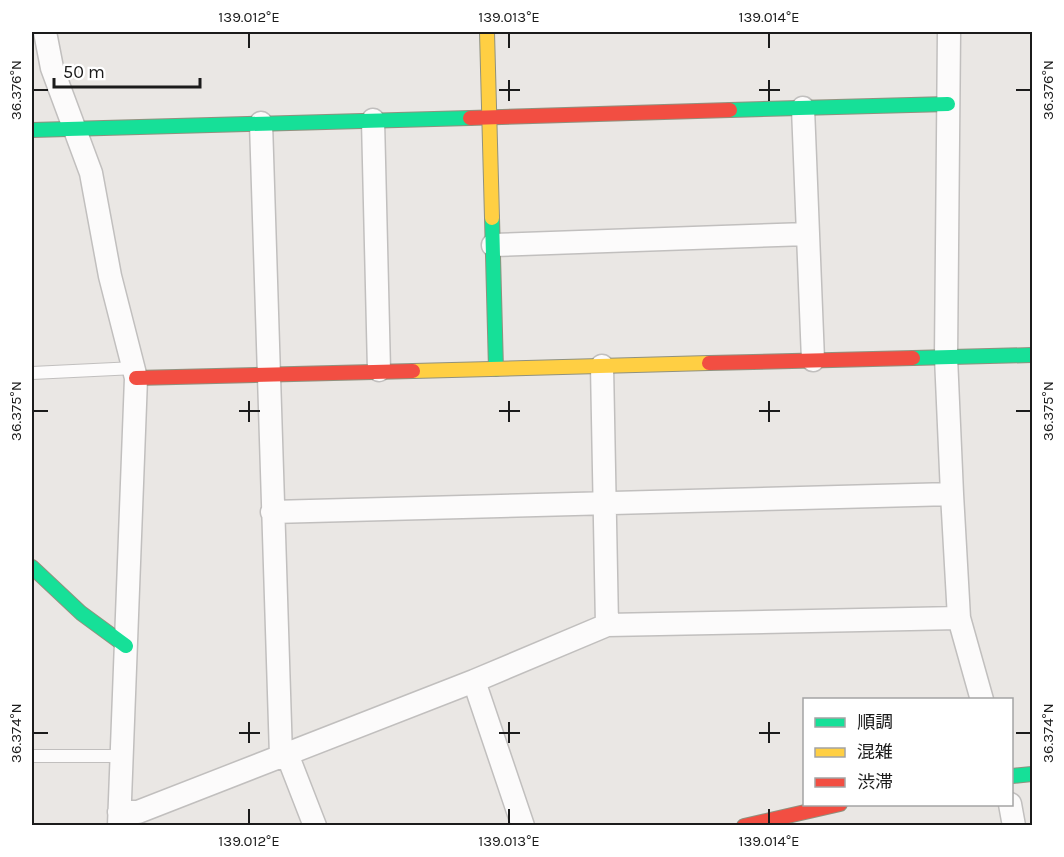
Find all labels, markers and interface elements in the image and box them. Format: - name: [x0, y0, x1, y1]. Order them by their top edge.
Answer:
- text: 139.012°E: [218, 8, 280, 26]
- text: 139.013°E: [478, 8, 540, 26]
- text: 139.014°E: [739, 8, 799, 26]
- scale bar: [54, 51, 200, 89]
- text: 36.376°N: [7, 60, 25, 120]
- text: 36.376°N: [1039, 60, 1057, 120]
- text: 50 m: [63, 61, 105, 83]
- text: 36.375°N: [7, 381, 25, 441]
- text: 36.375°N: [1039, 381, 1057, 441]
- legend: [803, 698, 1013, 806]
- text: 36.374°N: [7, 703, 25, 763]
- text: 36.374°N: [1039, 703, 1057, 763]
- text: 順調: [857, 711, 893, 733]
- text: 混雑: [857, 741, 893, 763]
- text: 渋滞: [857, 771, 893, 793]
- text: 139.012°E: [218, 832, 280, 850]
- text: 139.013°E: [478, 832, 540, 850]
- text: 139.014°E: [739, 832, 799, 850]

